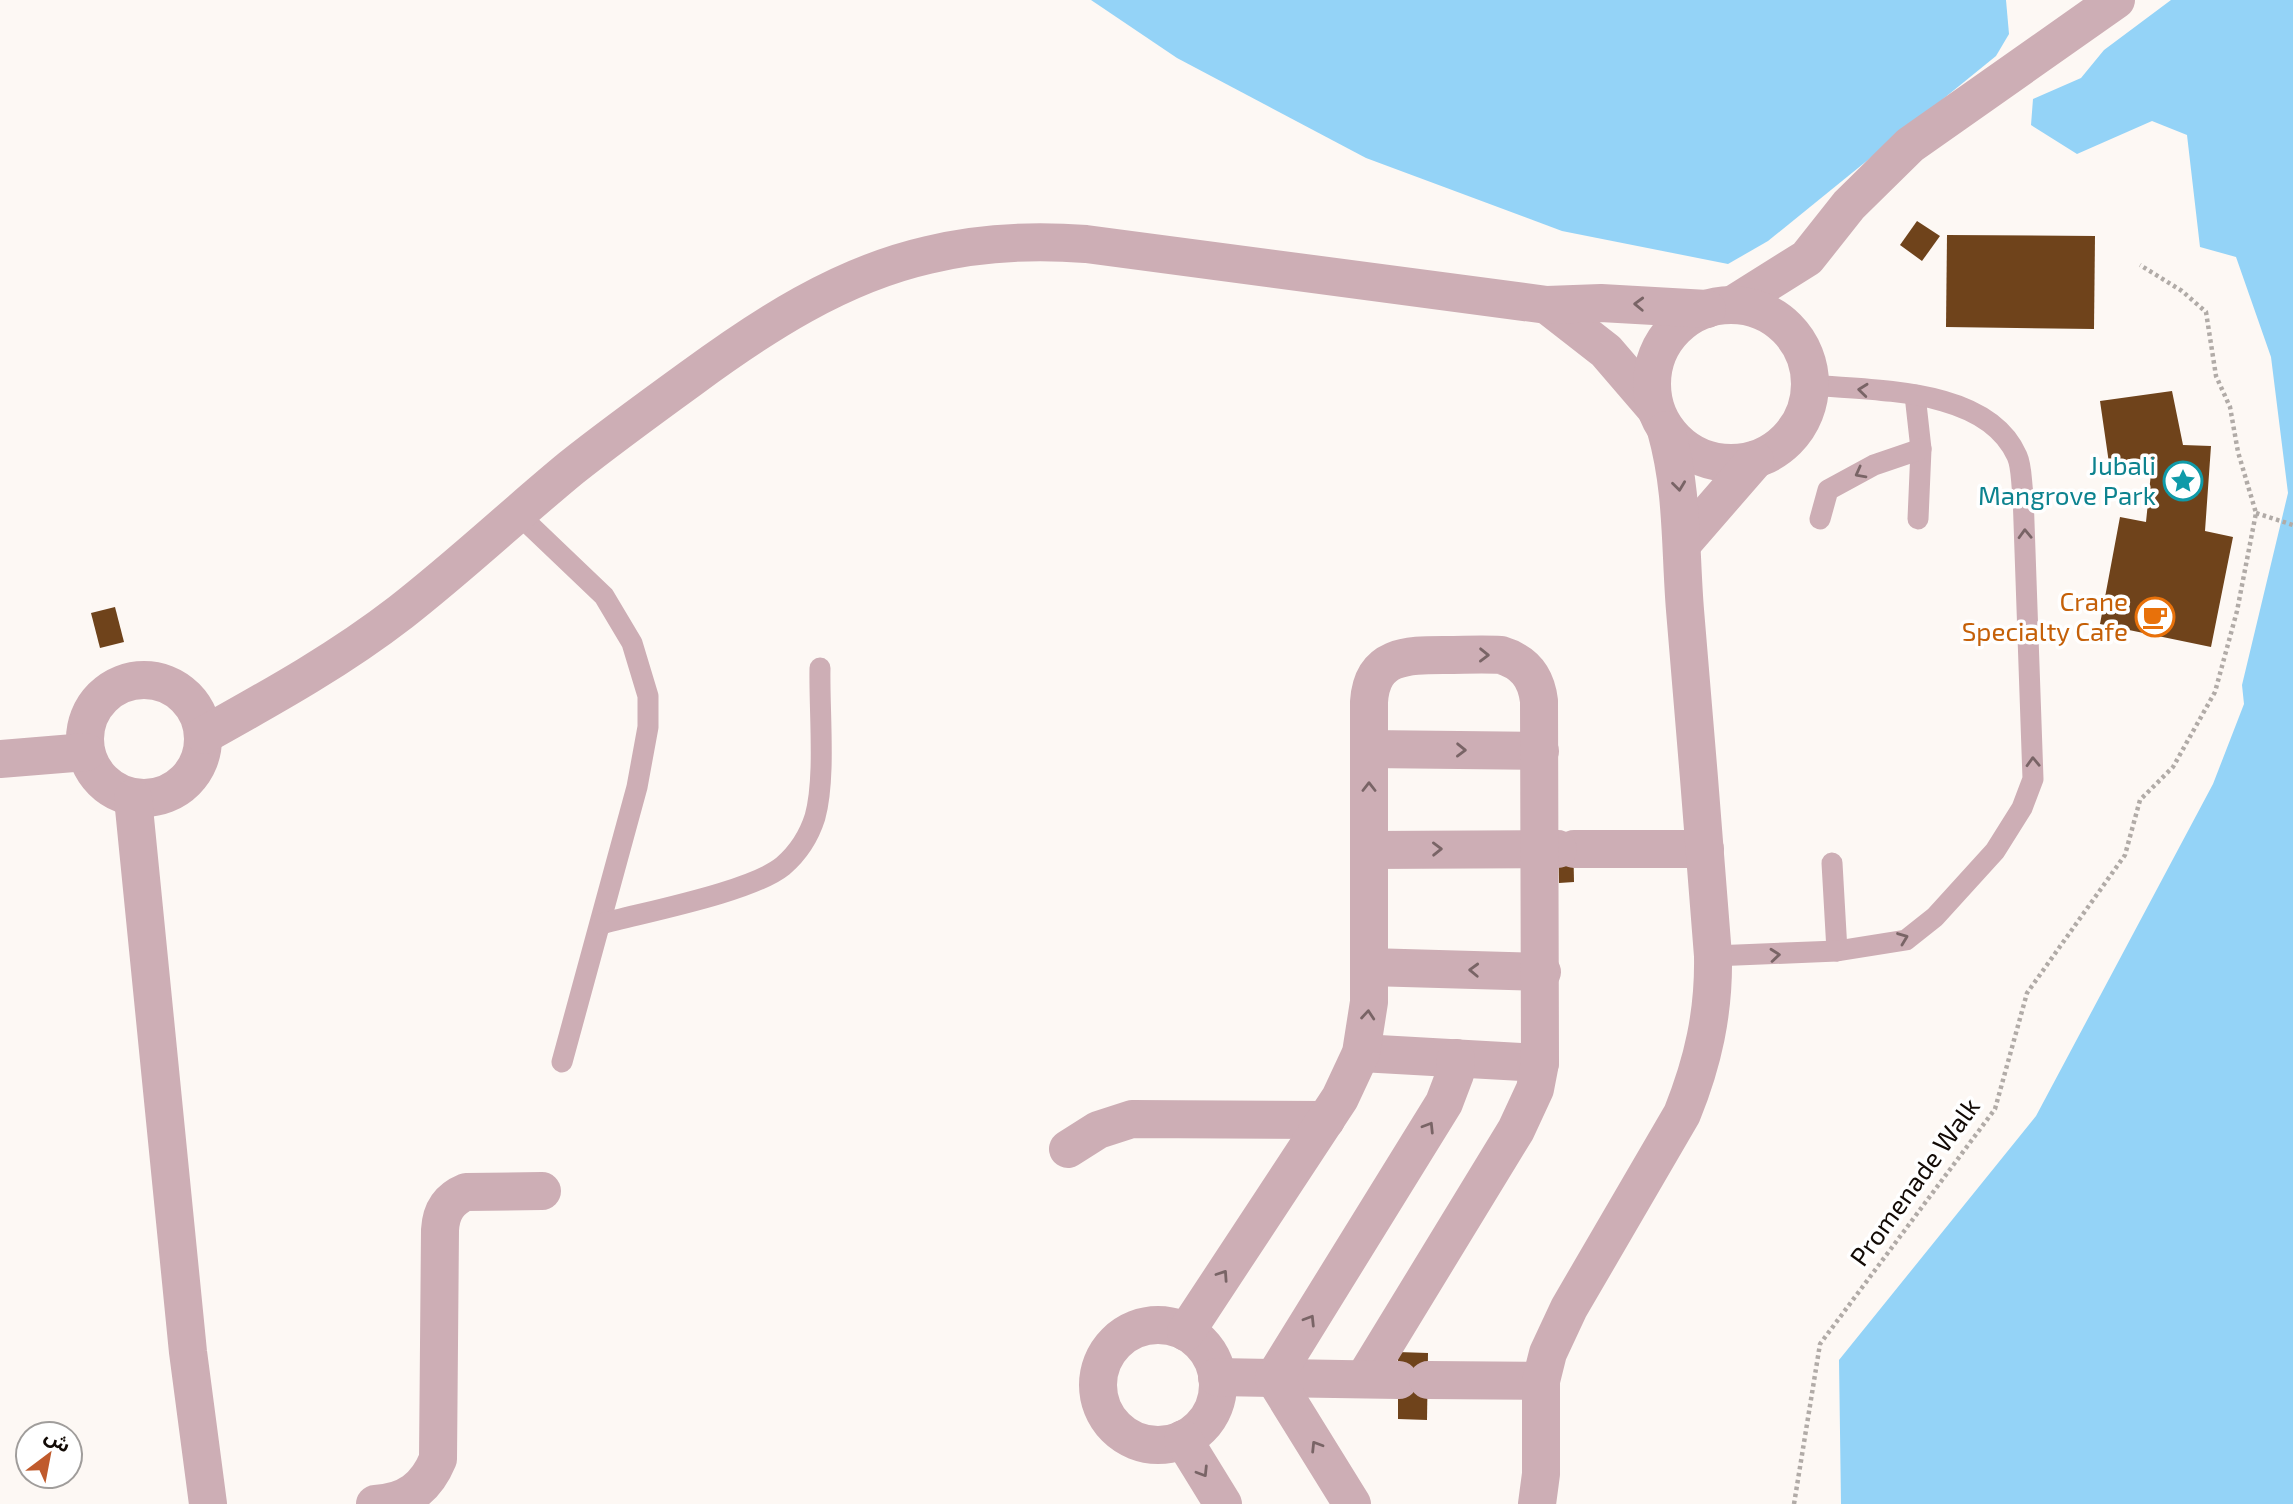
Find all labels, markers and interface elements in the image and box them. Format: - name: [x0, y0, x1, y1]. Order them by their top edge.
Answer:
- one-way arrow: [1633, 296, 1644, 312]
- one-way arrow: [1857, 383, 1868, 398]
- place label: Jubali Mangrove Park: [1978, 449, 2156, 510]
- place icon: Jubali Mangrove Park: [2162, 460, 2204, 502]
- one-way arrow: [1854, 465, 1867, 478]
- one-way arrow: [1671, 480, 1686, 492]
- one-way arrow: [2017, 529, 2032, 540]
- place label: Crane Specialty Cafe: [1962, 585, 2128, 646]
- cafe icon: Crane Specialty Cafe: [2134, 596, 2176, 638]
- one-way arrow: [1479, 647, 1489, 663]
- one-way arrow: [1457, 742, 1467, 758]
- one-way arrow: [2025, 756, 2040, 767]
- one-way arrow: [1361, 782, 1377, 792]
- one-way arrow: [1432, 842, 1443, 857]
- one-way arrow: [1896, 932, 1909, 946]
- one-way arrow: [1770, 948, 1781, 963]
- one-way arrow: [1468, 963, 1479, 978]
- one-way arrow: [1360, 1009, 1375, 1020]
- street label: Promenade Walk: [1842, 1091, 1985, 1271]
- one-way arrow: [1421, 1121, 1434, 1134]
- one-way arrow: [1215, 1270, 1227, 1283]
- one-way arrow: [1301, 1315, 1314, 1328]
- north arrow: [14, 1420, 84, 1490]
- text: ش: [41, 1424, 75, 1457]
- one-way arrow: [1311, 1441, 1324, 1454]
- one-way arrow: [1195, 1464, 1208, 1477]

